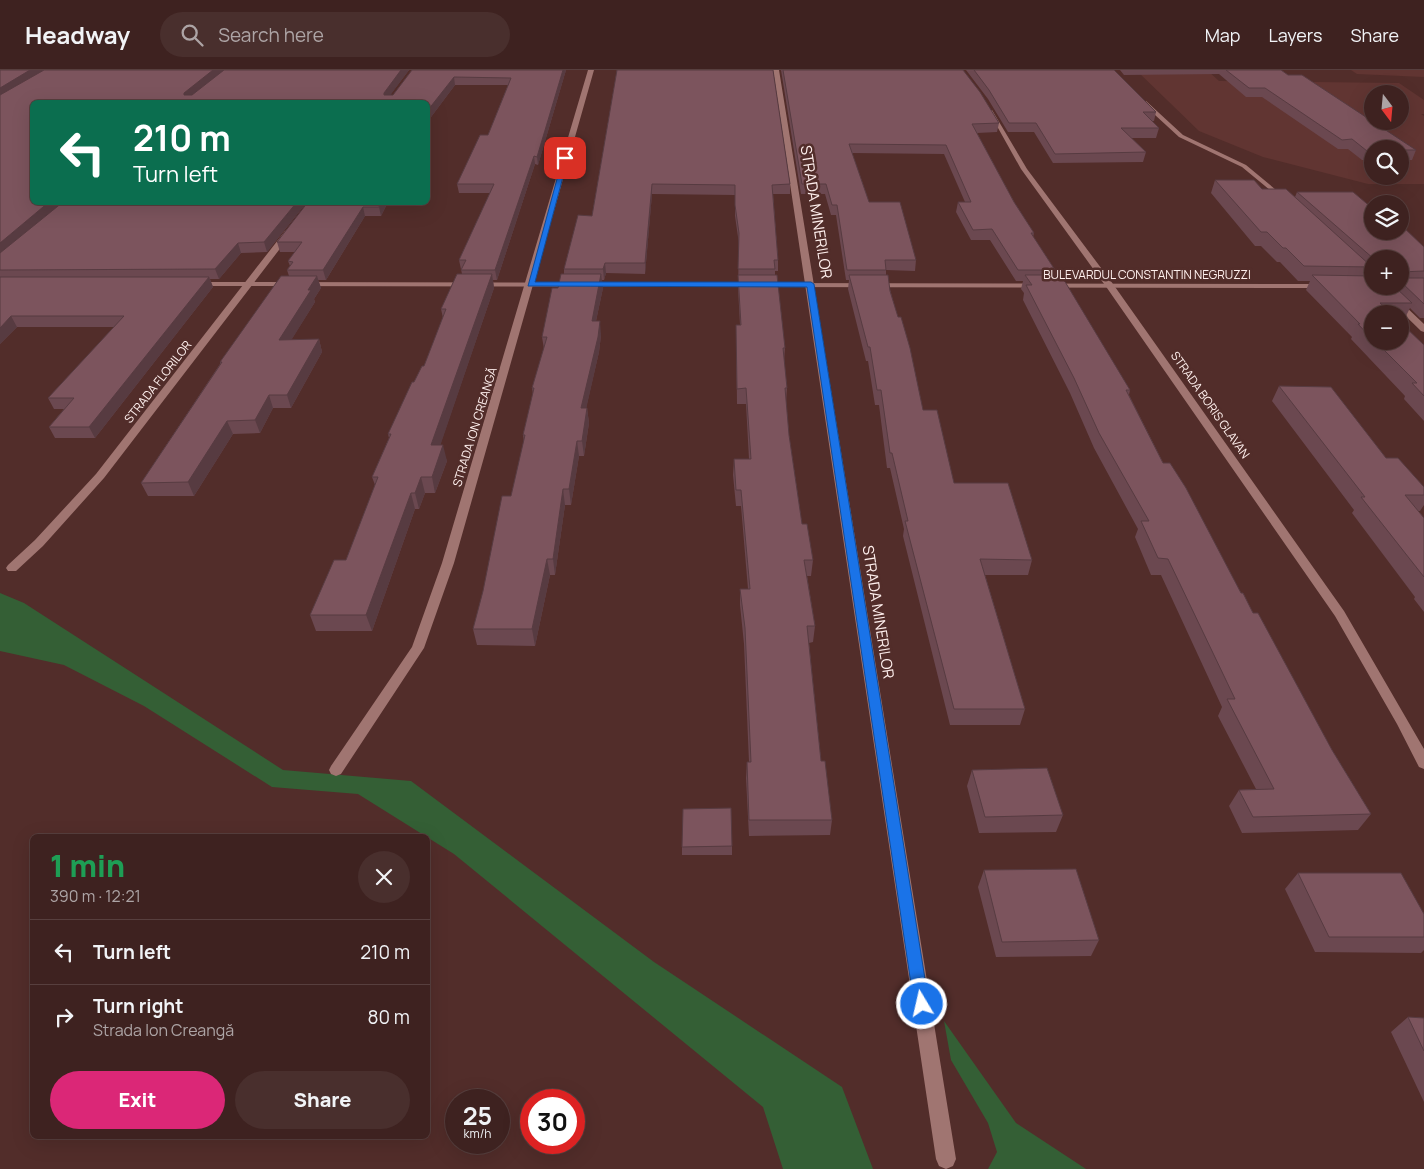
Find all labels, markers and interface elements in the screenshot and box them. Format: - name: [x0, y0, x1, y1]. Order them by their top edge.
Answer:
- search box: [160, 12, 510, 57]
- text: Headway: [25, 18, 130, 51]
- icon: search: [178, 21, 206, 49]
- text: Search here: [218, 22, 324, 48]
- text: Map: [1205, 23, 1240, 47]
- text: Layers: [1268, 23, 1322, 47]
- text: Share: [1350, 23, 1399, 47]
- north arrow: [1364, 85, 1409, 130]
- map controls: [1364, 85, 1409, 350]
- text: 210 m: [133, 114, 231, 162]
- icon: left: [50, 120, 115, 185]
- pin: [544, 137, 586, 179]
- button: search: [1364, 140, 1409, 185]
- icon: arrive: [551, 144, 579, 172]
- street label: STRADA MINERILOR: [796, 144, 837, 280]
- text: Turn left: [133, 159, 218, 189]
- button: layers: [1364, 195, 1409, 240]
- button: +: [1364, 250, 1409, 295]
- street label: BULEVARDUL CONSTANTIN NEGRUZZI: [1043, 266, 1251, 283]
- button: −: [1364, 305, 1409, 350]
- street label: STRADA FLORILOR: [120, 336, 196, 427]
- street label: STRADA BORIS GLAVAN: [1167, 348, 1254, 462]
- street label: STRADA ION CREANGĂ: [448, 365, 501, 489]
- street label: STRADA MINERILOR: [858, 544, 899, 680]
- text: 1 min: [50, 845, 125, 886]
- button: close: [358, 851, 410, 903]
- text: 390 m · 12:21: [50, 885, 141, 907]
- icon: left: [50, 938, 78, 966]
- text: Turn left: [93, 939, 171, 965]
- text: 210 m: [360, 939, 410, 965]
- position arrow: [895, 977, 947, 1029]
- text: Turn right: [93, 993, 183, 1019]
- icon: right: [50, 1003, 78, 1031]
- text: 80 m: [367, 1004, 410, 1030]
- text: Strada Ion Creangă: [93, 1019, 234, 1041]
- button: Exit: [50, 1071, 225, 1129]
- button: Share: [235, 1071, 410, 1129]
- speed limit sign: 30: [520, 1089, 585, 1154]
- text: 25: [463, 1098, 492, 1133]
- text: km/h: [464, 1125, 491, 1142]

